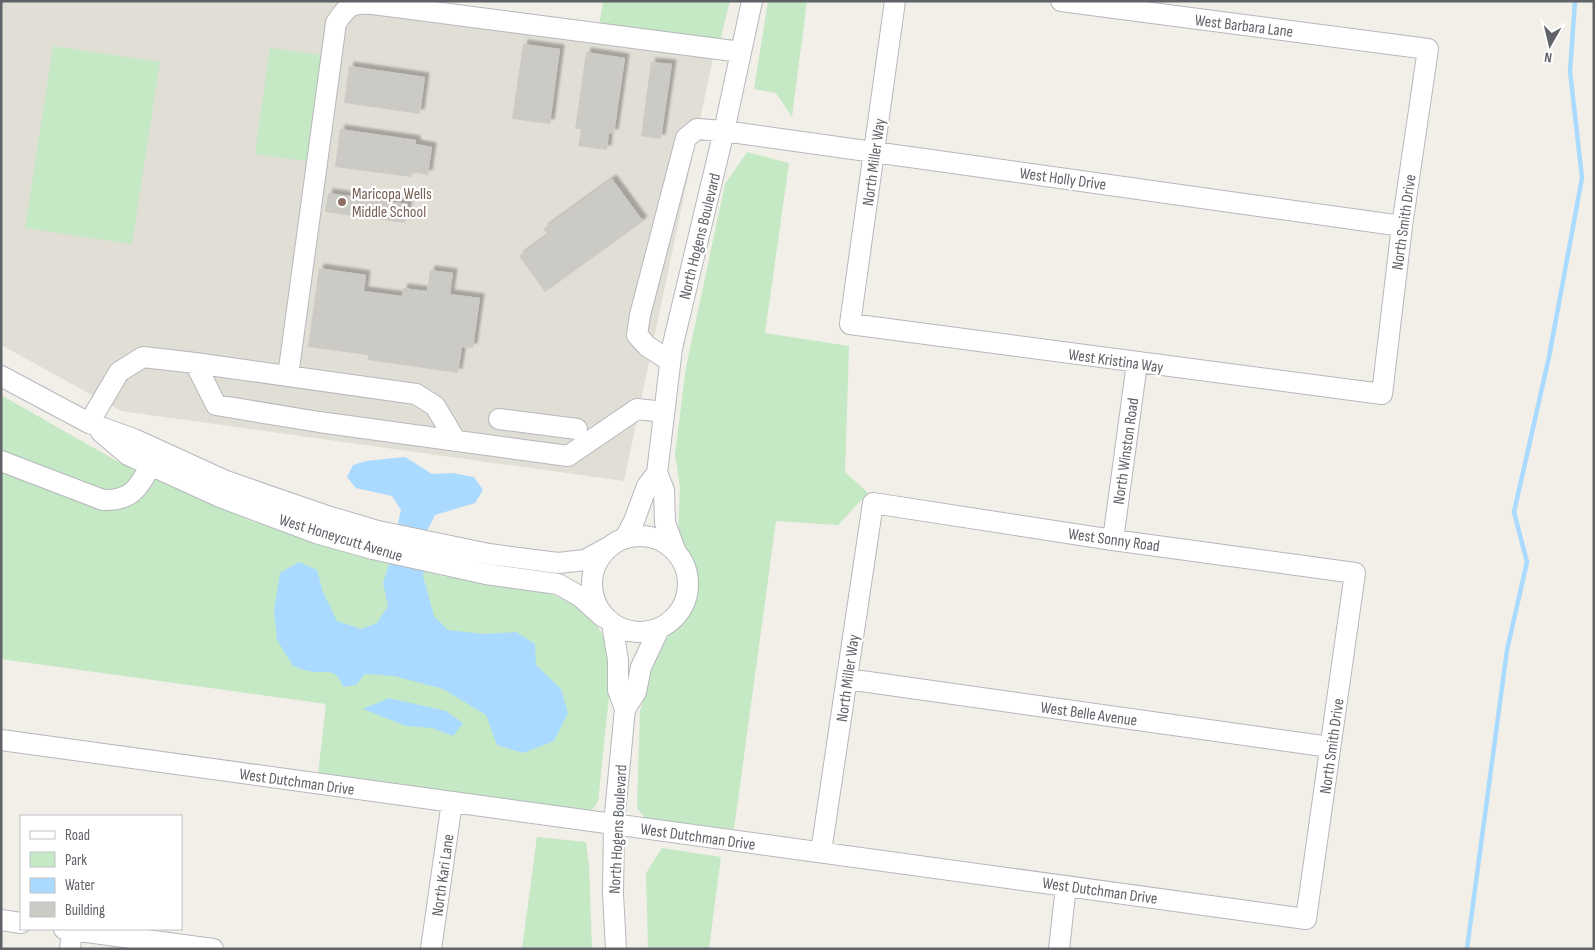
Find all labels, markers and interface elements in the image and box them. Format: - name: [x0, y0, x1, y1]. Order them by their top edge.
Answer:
- street label: West Barbara Lane: [1194, 11, 1294, 42]
- north arrow: [1525, 20, 1575, 70]
- text: N: [1543, 48, 1553, 66]
- street label: North Miller Way: [859, 117, 890, 207]
- street label: West Holly Drive: [1018, 164, 1107, 195]
- street label: North Hogens Boulevard: [676, 171, 725, 301]
- street label: North Smith Drive: [1388, 173, 1421, 271]
- place label: Maricopa Wells Middle School: [352, 185, 432, 222]
- marker: Maricopa Wells Middle School: [336, 196, 348, 208]
- street label: West Kristina Way: [1067, 345, 1165, 378]
- street label: North Winston Road: [1110, 397, 1143, 506]
- street label: West Honeycutt Avenue: [276, 511, 405, 566]
- street label: West Sonny Road: [1067, 525, 1161, 556]
- street label: North Miller Way: [833, 633, 864, 723]
- street label: North Smith Drive: [1316, 697, 1349, 795]
- street label: West Belle Avenue: [1039, 698, 1138, 731]
- street label: North Hogens Boulevard: [606, 764, 631, 894]
- street label: West Dutchman Drive: [238, 765, 356, 800]
- legend: [20, 815, 182, 930]
- street label: West Dutchman Drive: [639, 820, 757, 855]
- text: Road: [65, 826, 90, 845]
- street label: North Kari Lane: [428, 833, 459, 917]
- text: Park: [65, 851, 87, 870]
- street label: West Dutchman Drive: [1041, 874, 1159, 909]
- text: Water: [65, 876, 96, 895]
- text: Building: [65, 901, 105, 920]

